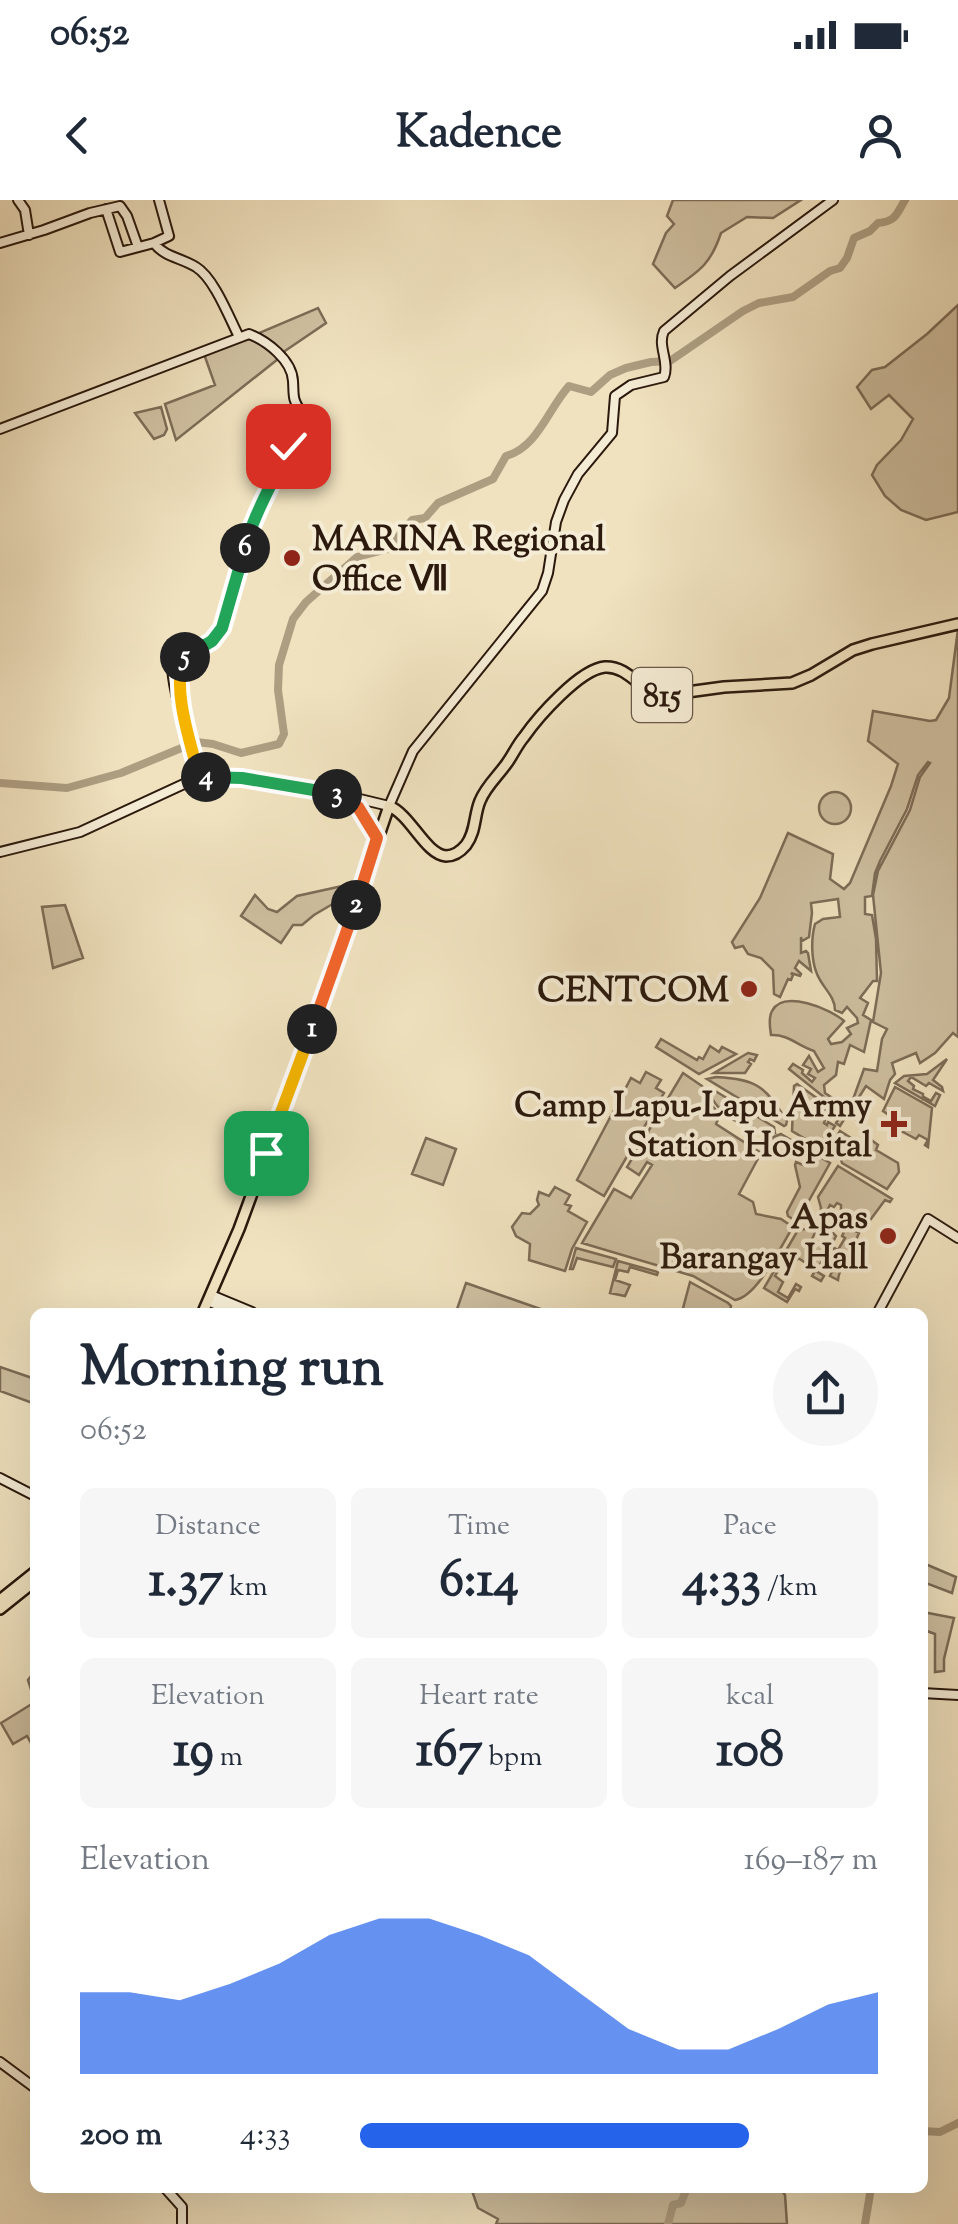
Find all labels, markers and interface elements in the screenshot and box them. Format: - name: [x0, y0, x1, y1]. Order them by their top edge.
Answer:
- text: 06:52: [50, 8, 129, 62]
- text: Kadence: [396, 103, 562, 168]
- icon: back: [50, 108, 105, 163]
- icon: person: [853, 108, 908, 163]
- pin: [246, 404, 331, 489]
- icon: check: [261, 419, 316, 474]
- place label: MARINA Regional Office Ⅶ: [312, 516, 606, 607]
- pin: 6: [220, 523, 270, 573]
- text: 6: [238, 528, 252, 568]
- marker: MARINA Regional Office Ⅶ: [281, 547, 303, 569]
- pin: 5: [160, 632, 210, 682]
- text: 5: [180, 637, 190, 677]
- road number: 815: [632, 668, 692, 722]
- pin: 4: [181, 752, 231, 802]
- text: 4: [199, 757, 213, 797]
- pin: 3: [312, 769, 362, 819]
- text: 3: [331, 774, 343, 814]
- pin: 2: [331, 880, 381, 930]
- text: 2: [349, 885, 363, 925]
- place label: CENTCOM: [537, 967, 730, 1018]
- marker: CENTCOM: [738, 978, 760, 1000]
- pin: 1: [287, 1004, 337, 1054]
- text: 1: [307, 1009, 317, 1049]
- place label: Camp Lapu-Lapu Army Station Hospital: [514, 1082, 873, 1173]
- pin: [224, 1111, 309, 1196]
- marker: Camp Lapu-Lapu Army Station Hospital: [881, 1111, 907, 1137]
- icon: arrive: [239, 1126, 294, 1181]
- place label: Apas Barangay Hall: [660, 1194, 868, 1285]
- marker: Apas Barangay Hall: [877, 1225, 899, 1247]
- text: Morning run: [80, 1331, 384, 1410]
- button: share: [773, 1341, 878, 1446]
- text: 06:52: [80, 1408, 147, 1454]
- text: Distance: [155, 1507, 261, 1547]
- text: Time: [448, 1507, 510, 1547]
- text: Pace: [723, 1507, 777, 1547]
- text: 1.37: [148, 1547, 223, 1619]
- text: 6:14: [439, 1547, 519, 1619]
- text: 4:33: [682, 1547, 761, 1619]
- text: km: [223, 1568, 268, 1608]
- text: /km: [761, 1568, 818, 1608]
- text: Elevation: [151, 1677, 265, 1717]
- text: Heart rate: [419, 1677, 539, 1717]
- text: kcal: [726, 1677, 774, 1717]
- text: 19: [173, 1717, 214, 1789]
- text: 167: [416, 1717, 483, 1789]
- text: 108: [716, 1717, 784, 1789]
- text: m: [214, 1738, 243, 1778]
- text: bpm: [483, 1738, 542, 1778]
- text: Elevation: [80, 1838, 210, 1884]
- text: 169–187 m: [744, 1838, 878, 1884]
- text: 200 m: [80, 2113, 162, 2159]
- text: 4:33: [240, 2113, 290, 2159]

